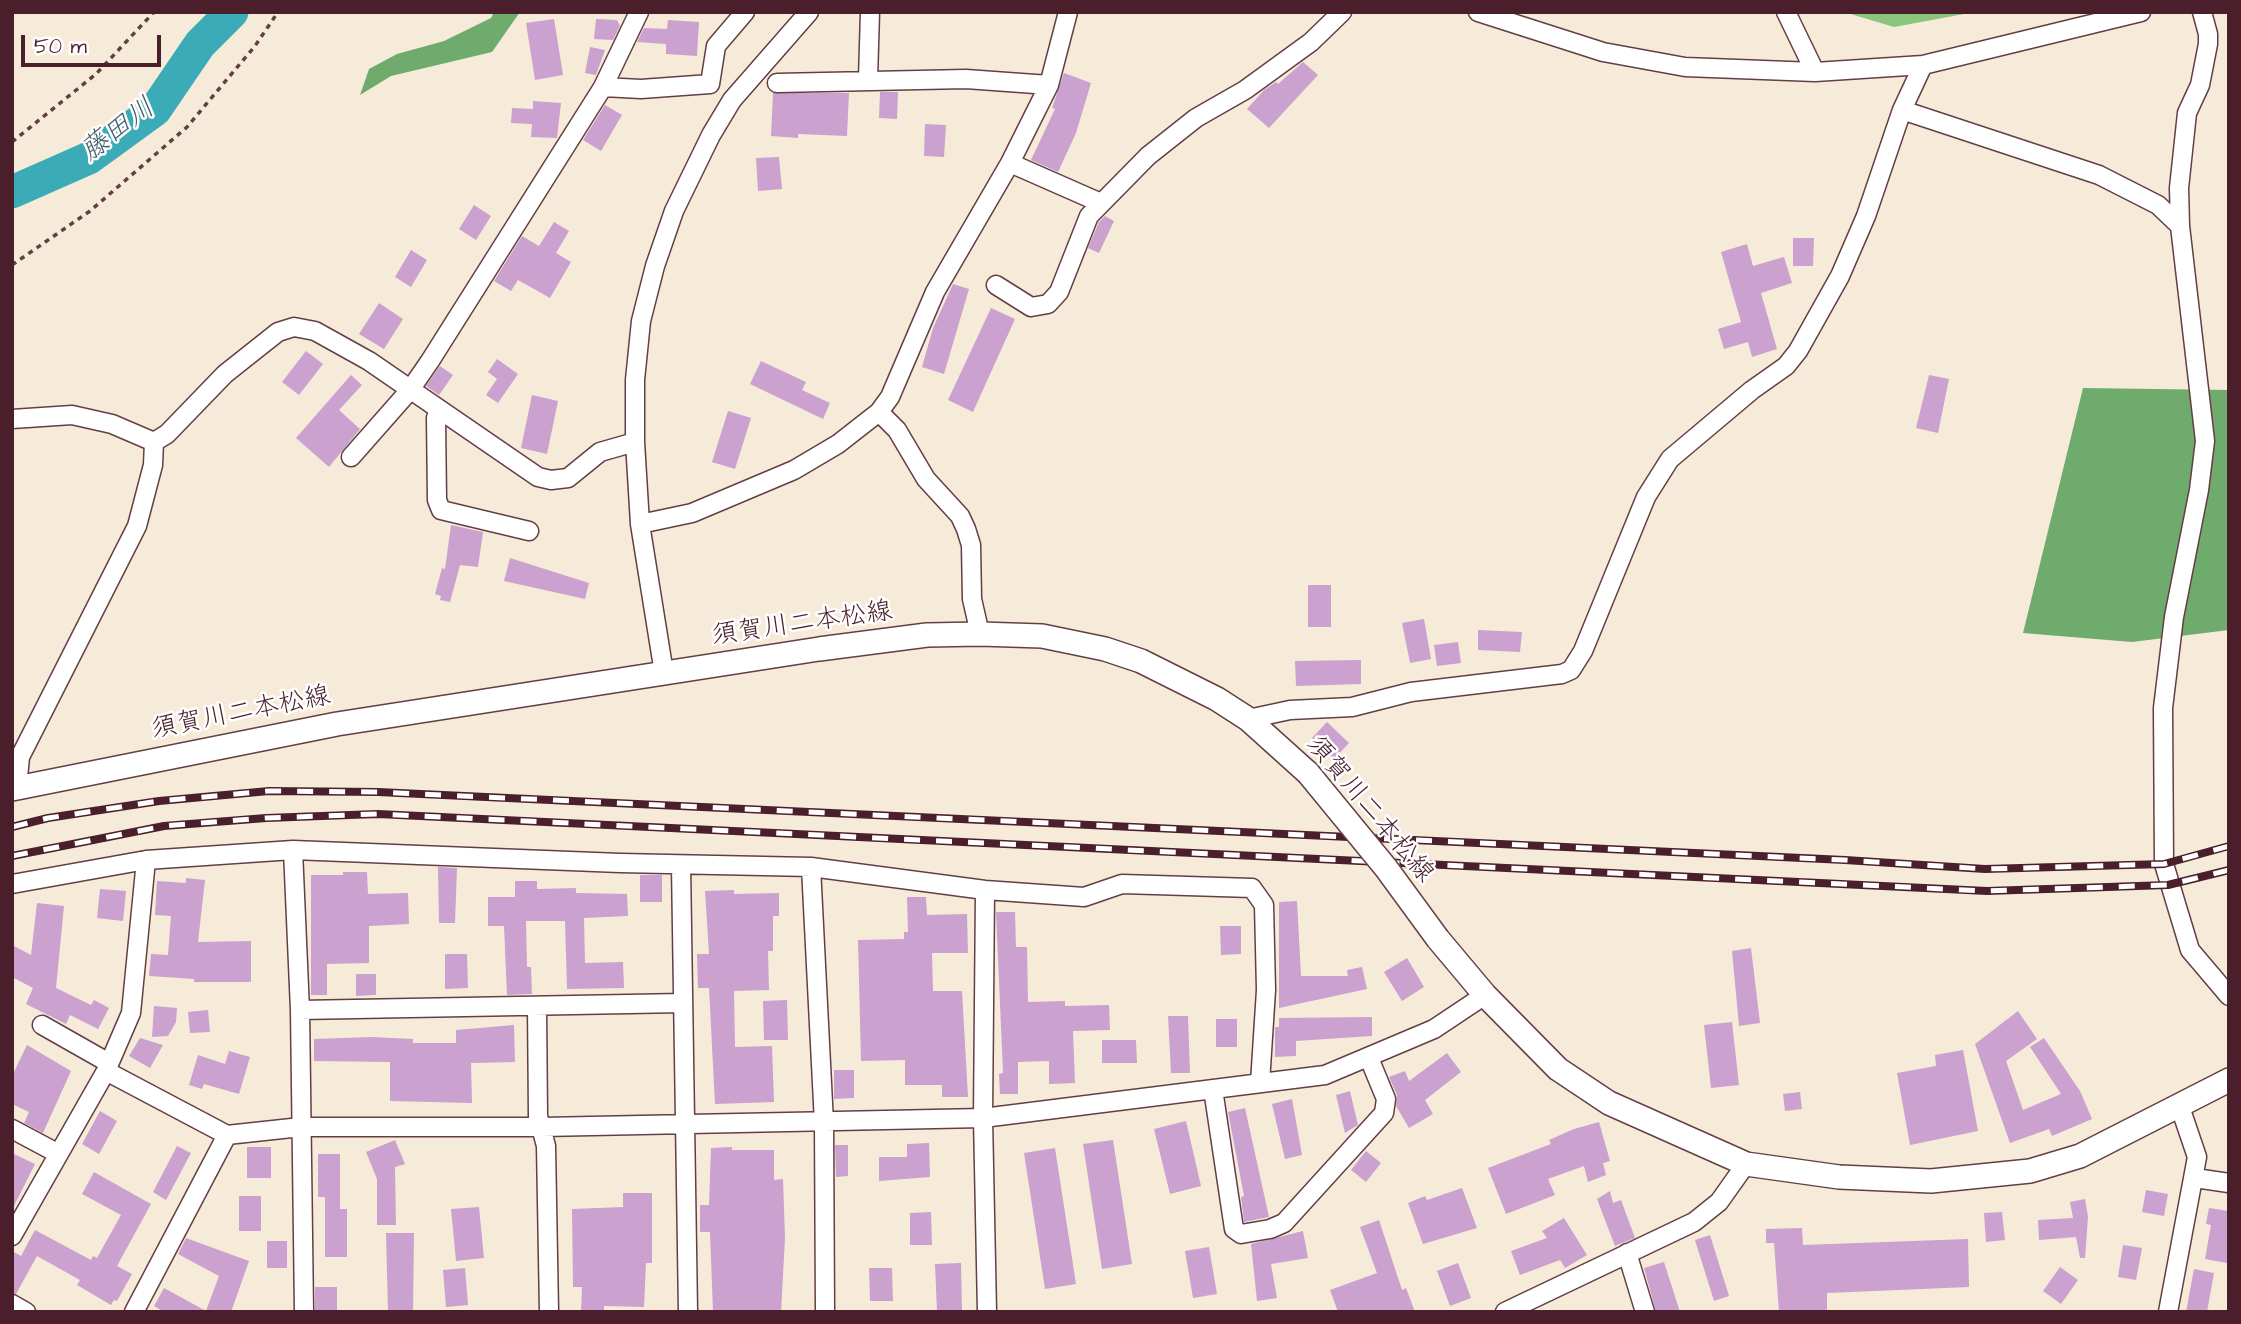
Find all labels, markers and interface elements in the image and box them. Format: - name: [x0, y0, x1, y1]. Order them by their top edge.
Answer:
- scale bar: [24, 21, 164, 65]
- text: 50 m: [34, 32, 87, 61]
- water label: 藤田川: [75, 92, 163, 170]
- street label: 須賀川二本松線: [710, 597, 894, 653]
- street label: 須賀川二本松線: [149, 681, 333, 747]
- street label: 須賀川二本松線: [1299, 730, 1439, 890]

